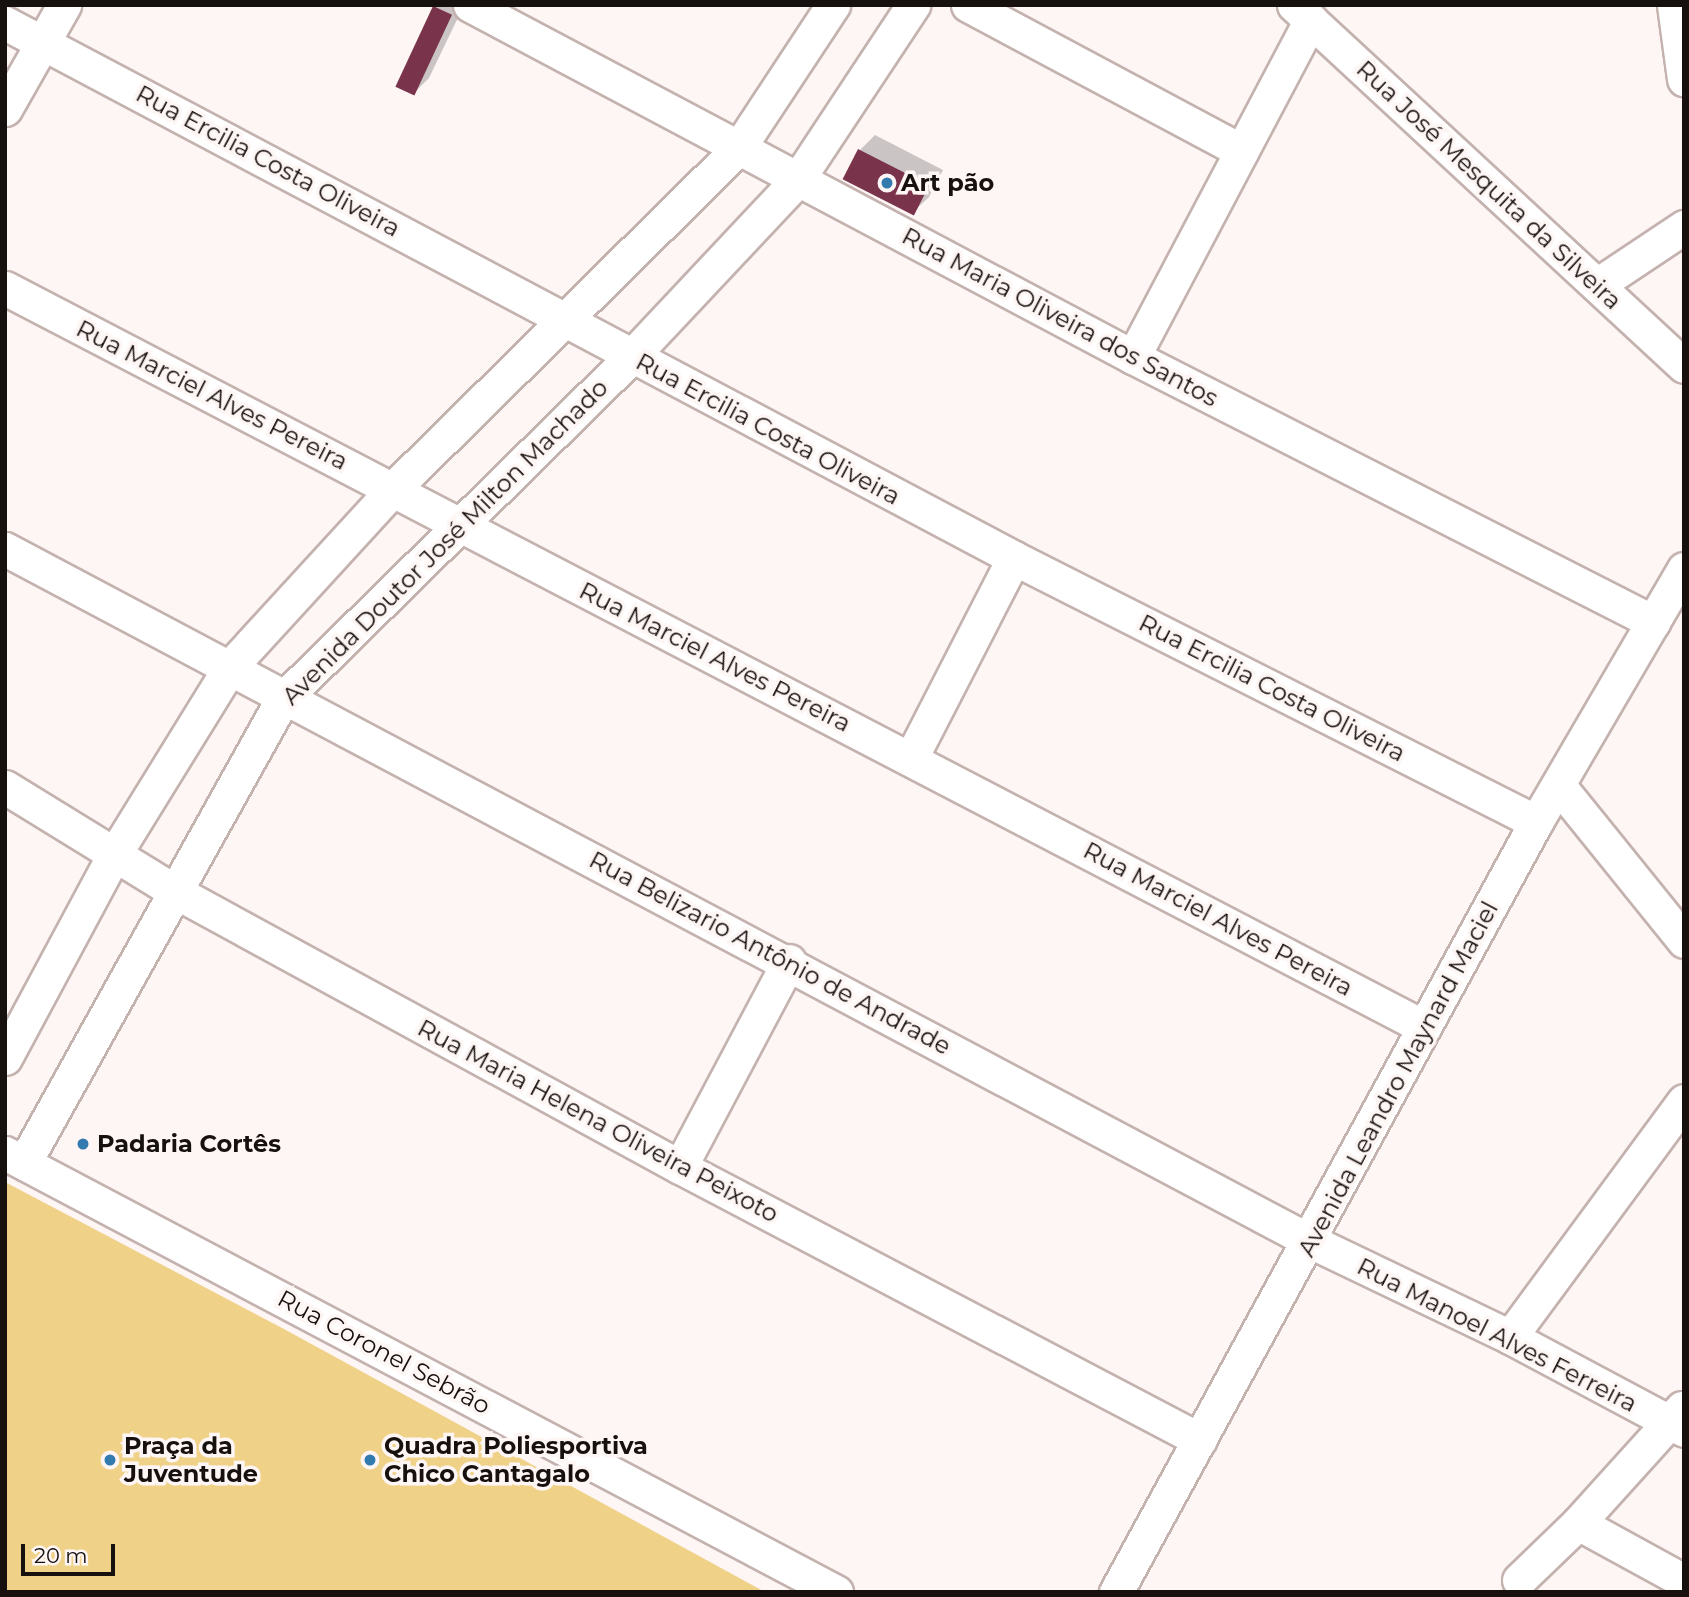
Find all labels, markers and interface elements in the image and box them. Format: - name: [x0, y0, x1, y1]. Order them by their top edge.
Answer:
- street label: Rua José Mesquita da Silveira: [1351, 55, 1627, 315]
- street label: Rua Ercilia Costa Oliveira: [131, 79, 405, 243]
- place label: Art pão: [901, 169, 994, 197]
- marker: Art pão: [879, 175, 895, 191]
- street label: Rua Maria Oliveira dos Santos: [897, 221, 1223, 413]
- street label: Rua Marciel Alves Pereira: [72, 314, 352, 476]
- street label: Rua Ercilia Costa Oliveira: [631, 347, 905, 511]
- street label: Avenida Doutor José Milton Machado: [276, 373, 614, 711]
- street label: Rua Marciel Alves Pereira: [575, 576, 855, 738]
- street label: Rua Ercilia Costa Oliveira: [1134, 608, 1410, 768]
- street label: Rua Marciel Alves Pereira: [1079, 836, 1357, 1002]
- street label: Rua Belizario Antônio de Andrade: [584, 845, 956, 1061]
- street label: Avenida Leandro Maynard Maciel: [1292, 896, 1504, 1262]
- street label: Rua Maria Helena Oliveira Peixoto: [413, 1013, 783, 1229]
- place label: Padaria Cortês: [97, 1130, 281, 1158]
- marker: Padaria Cortês: [75, 1136, 91, 1152]
- street label: Rua Manoel Alves Ferreira: [1352, 1252, 1642, 1418]
- street label: Rua Coronel Sebrão: [273, 1284, 495, 1420]
- place label: Praça da Juventude: [124, 1432, 258, 1488]
- place label: Quadra Poliesportiva Chico Cantagalo: [384, 1432, 648, 1488]
- marker: Praça da Juventude: [102, 1452, 118, 1468]
- marker: Quadra Poliesportiva Chico Cantagalo: [362, 1452, 378, 1468]
- scale bar: [24, 1530, 119, 1574]
- text: 20 m: [34, 1543, 88, 1568]

